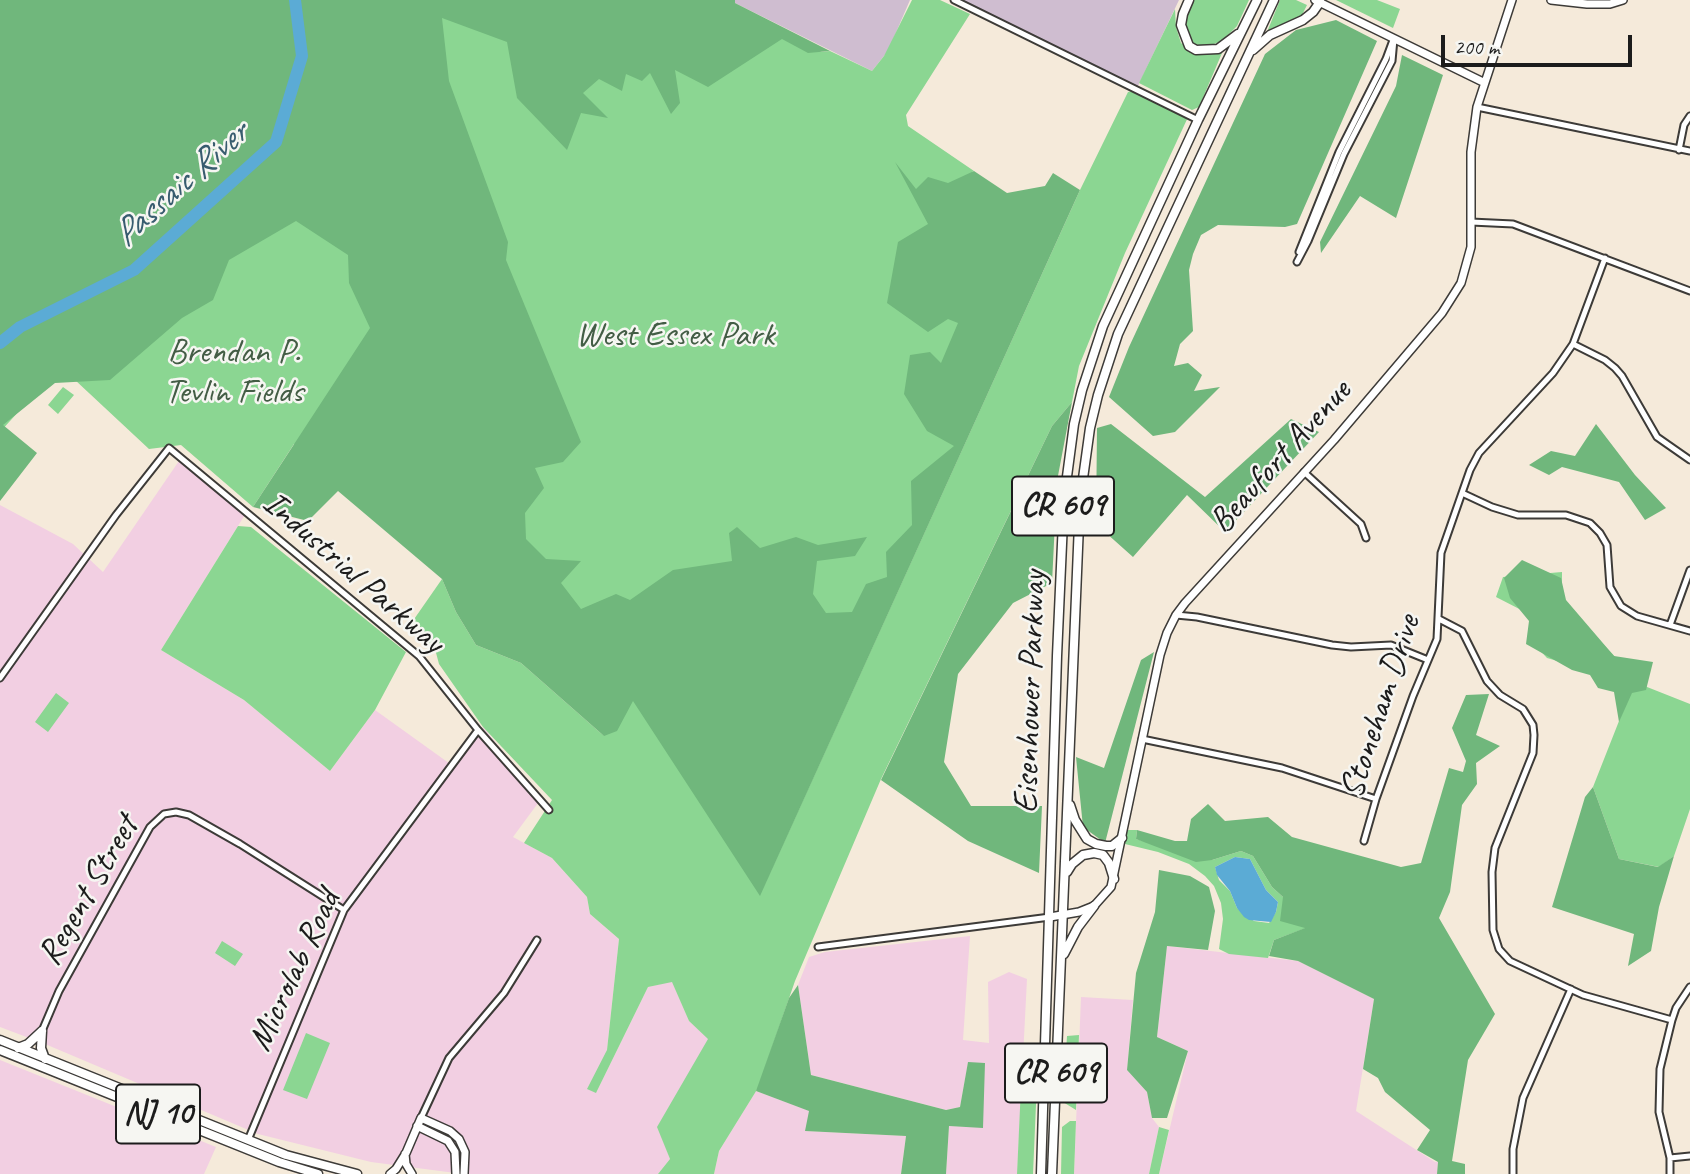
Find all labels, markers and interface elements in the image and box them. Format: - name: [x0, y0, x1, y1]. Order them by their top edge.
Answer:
- scale bar: [1445, 21, 1636, 65]
- text: 200 m: [1454, 34, 1499, 60]
- water label: Passaic River: [104, 113, 258, 257]
- park label: West Essex Park: [576, 315, 774, 357]
- park label: Brendan P. Tevlin Fields: [165, 332, 303, 414]
- street label: Beaufort Avenue: [1201, 372, 1361, 542]
- road number: CR 609: [1012, 477, 1114, 536]
- street label: Industrial Parkway: [254, 483, 452, 663]
- street label: Eisenhower Parkway: [1006, 570, 1056, 814]
- street label: Stoneham Drive: [1332, 610, 1430, 804]
- street label: Regent Street: [29, 809, 149, 973]
- street label: Microlab Road: [240, 884, 350, 1058]
- road number: CR 609: [1005, 1044, 1107, 1102]
- road number: NJ 10: [116, 1084, 200, 1144]

